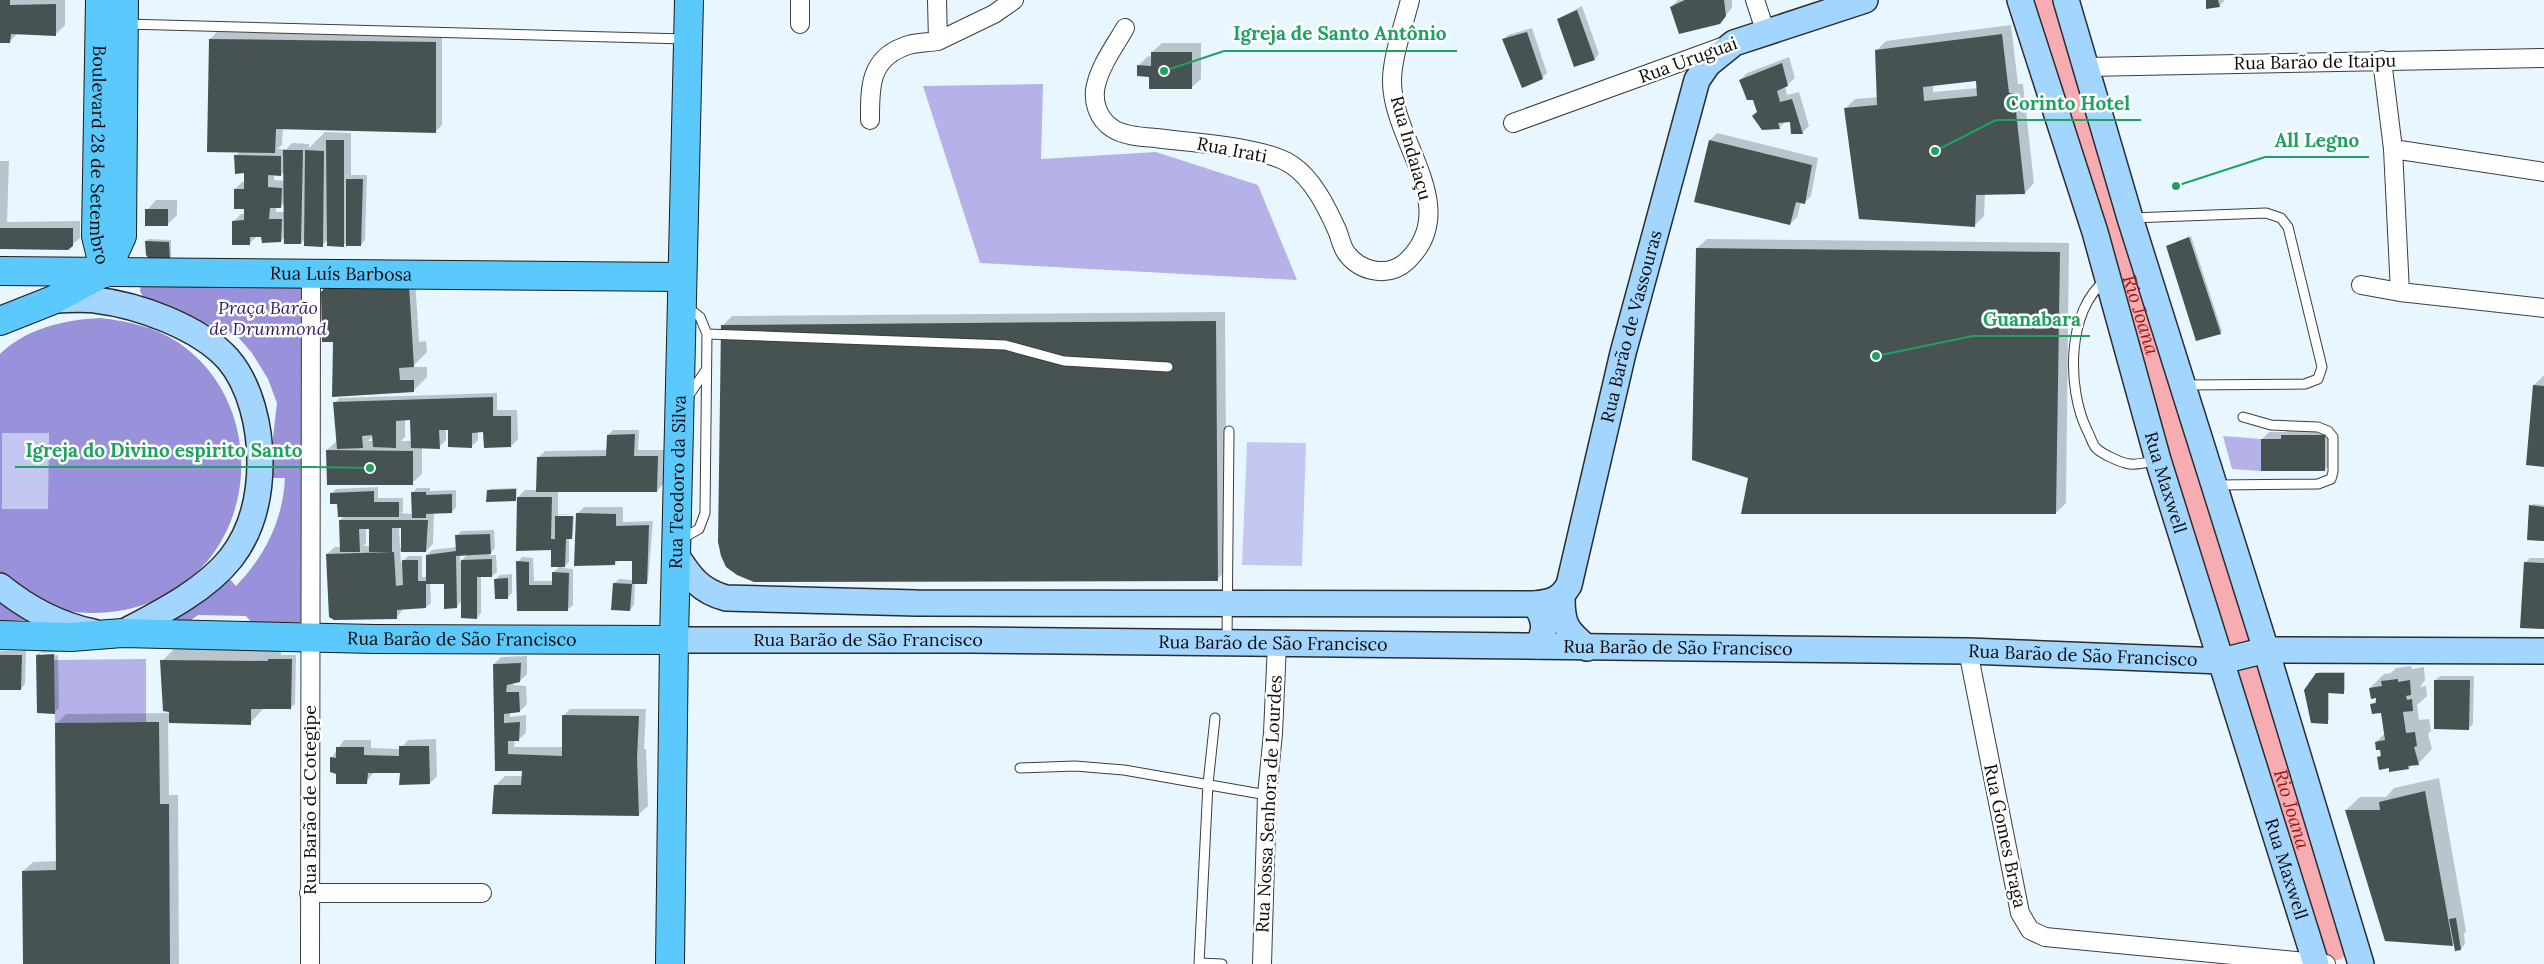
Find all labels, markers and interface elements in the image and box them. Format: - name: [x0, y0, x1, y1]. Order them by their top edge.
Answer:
- callout: Igreja de Santo Antônio: [1224, 17, 1457, 51]
- text: Igreja de Santo Antônio: [1233, 21, 1447, 45]
- street label: Rua Uruguai: [1635, 31, 1740, 88]
- street label: Boulevard 28 de Setembro: [85, 45, 114, 267]
- street label: Rua Barão de Itaipu: [2234, 49, 2397, 74]
- callout: Corinto Hotel: [1996, 86, 2141, 120]
- text: Corinto Hotel: [2006, 91, 2130, 115]
- street label: Rua Indaiaçu: [1386, 93, 1437, 203]
- callout: All Legno: [2265, 123, 2369, 157]
- text: All Legno: [2275, 128, 2360, 152]
- street label: Rua Irati: [1195, 131, 1269, 168]
- street label: Rua Barão de Vassouras: [1595, 227, 1667, 425]
- street label: Rua Luís Barbosa: [270, 261, 412, 286]
- water label: Rio Joana: [2118, 272, 2165, 358]
- park label: Praça Barão de Drummond: [209, 296, 327, 340]
- callout: Guanabara: [1973, 302, 2090, 336]
- text: Guanabara: [1983, 307, 2081, 331]
- street label: Rua Teodoro da Silva: [664, 395, 691, 569]
- street label: Rua Maxwell: [2140, 429, 2192, 536]
- callout: Igreja do Divino espirito Santo: [15, 433, 312, 467]
- text: Igreja do Divino espirito Santo: [25, 438, 303, 462]
- street label: Rua Barão de São Francisco: [347, 626, 577, 651]
- street label: Rua Barão de São Francisco: [753, 628, 983, 651]
- street label: Rua Barão de São Francisco: [1158, 630, 1388, 656]
- street label: Rua Barão de São Francisco: [1563, 635, 1793, 660]
- street label: Rua Barão de São Francisco: [1968, 639, 2198, 671]
- street label: Rua Nossa Senhora de Lourdes: [1250, 674, 1287, 933]
- street label: Rua Barão de Cotegipe: [298, 705, 321, 895]
- street label: Rua Gomes Braga: [1979, 762, 2032, 910]
- water label: Rio Joana: [2269, 766, 2316, 852]
- street label: Rua Maxwell: [2260, 815, 2313, 923]

